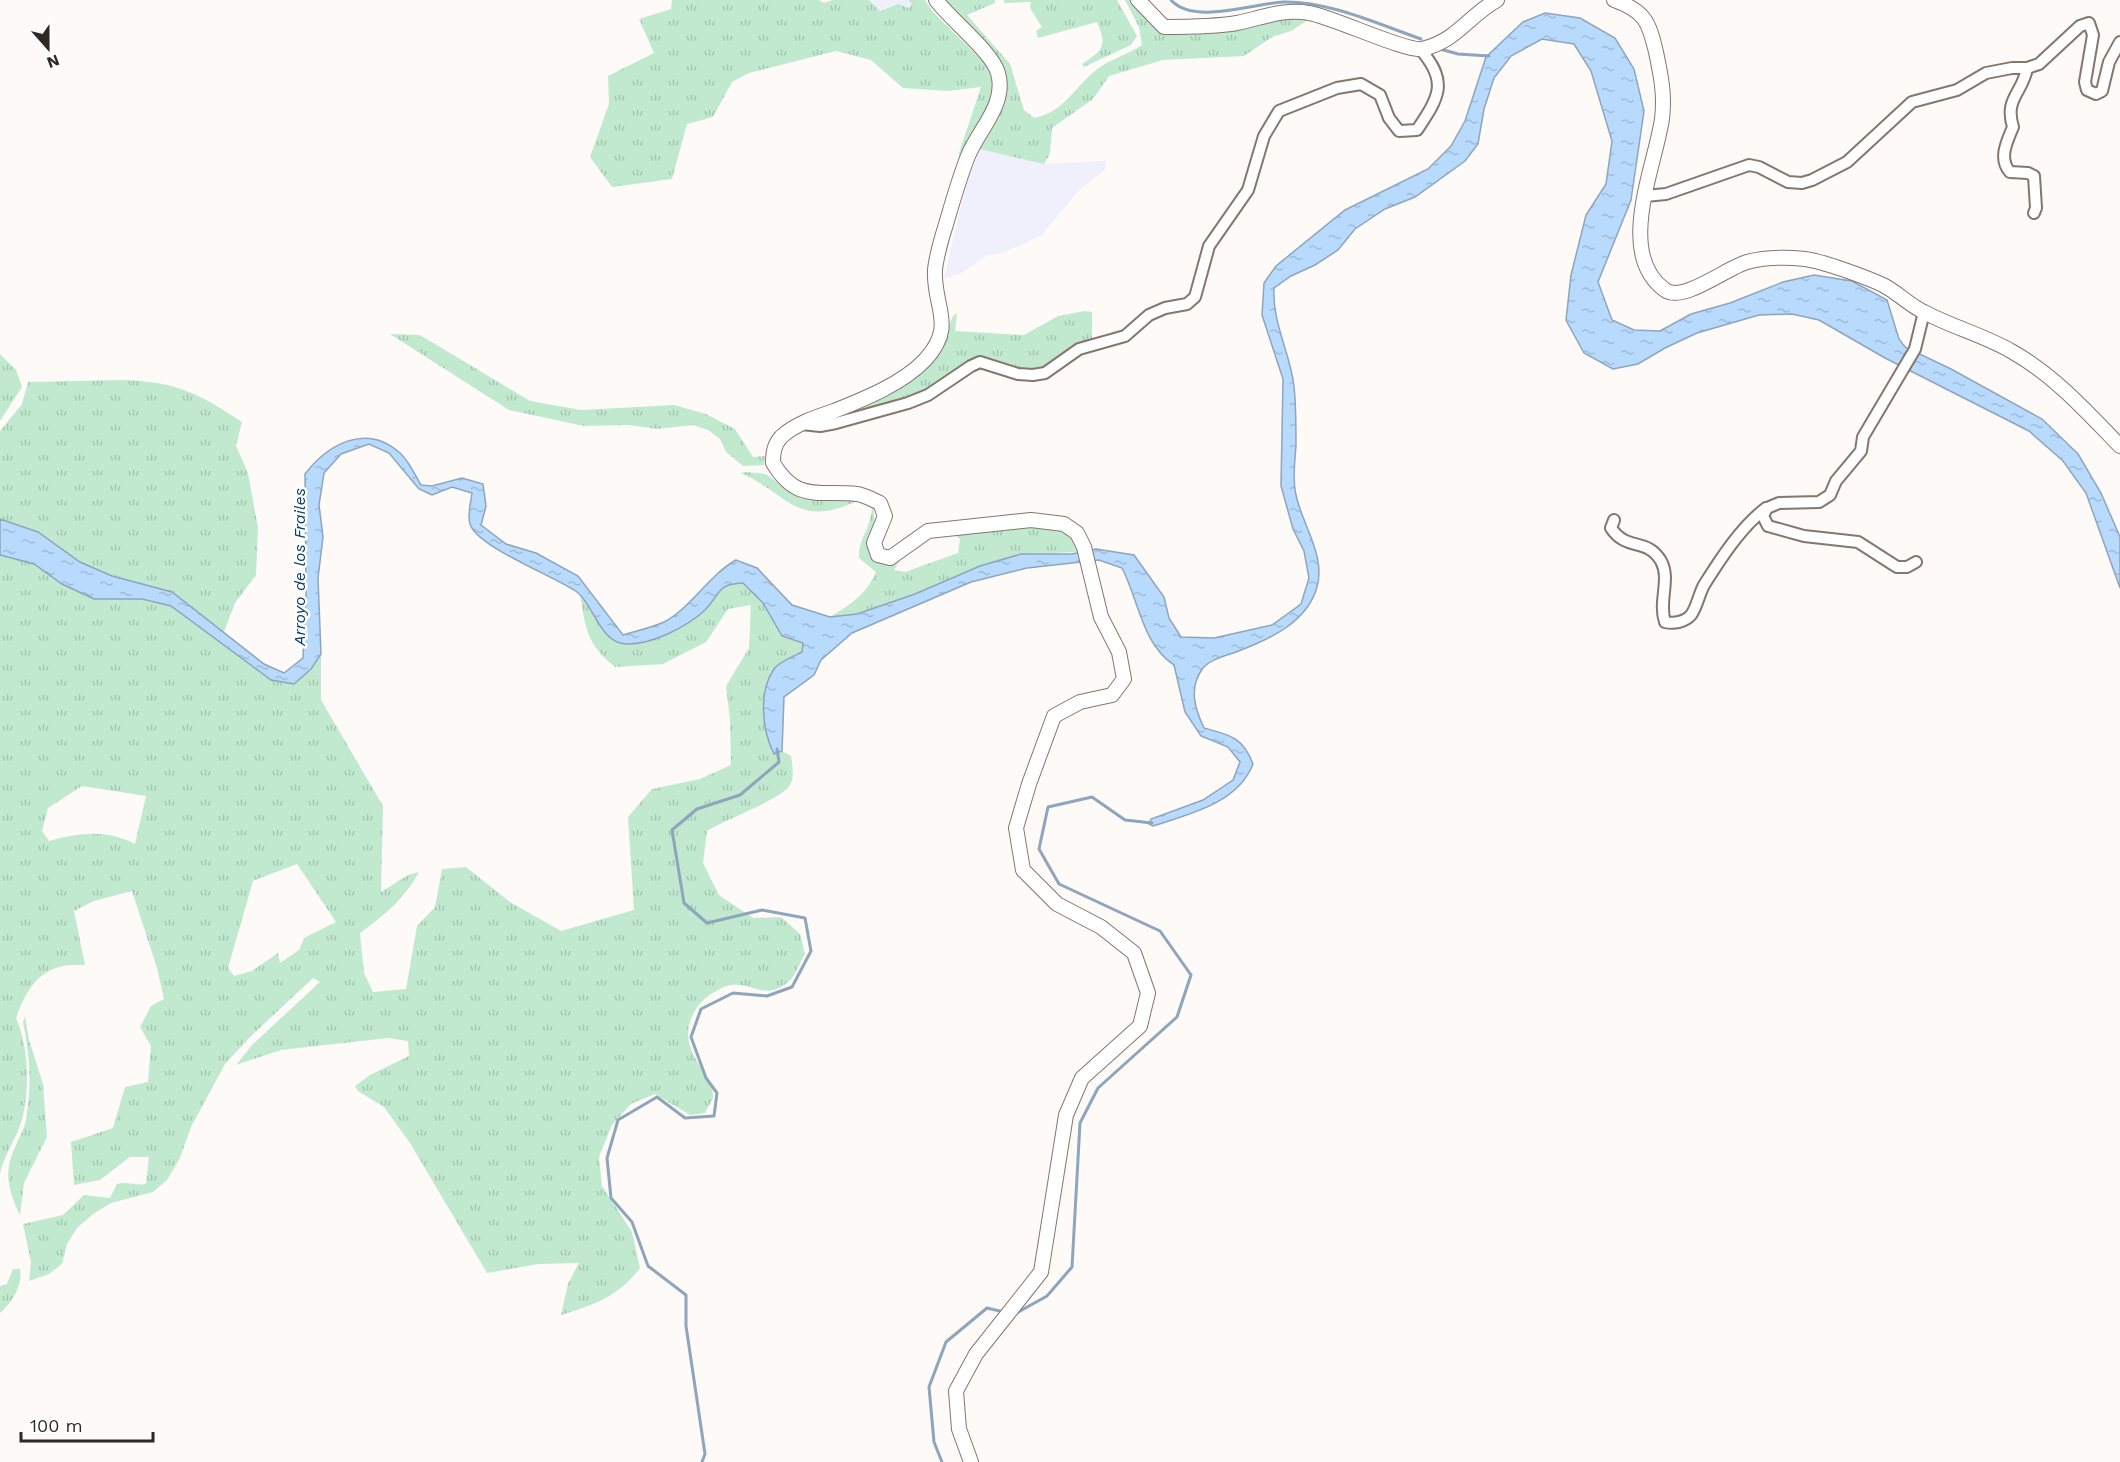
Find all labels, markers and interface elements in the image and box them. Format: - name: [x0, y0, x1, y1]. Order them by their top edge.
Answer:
- north arrow: [18, 18, 78, 78]
- text: N: [44, 51, 62, 73]
- water label: Arroyo de los Frailes: [290, 488, 309, 647]
- scale bar: [21, 1405, 153, 1443]
- text: 100 m: [30, 1415, 83, 1436]

